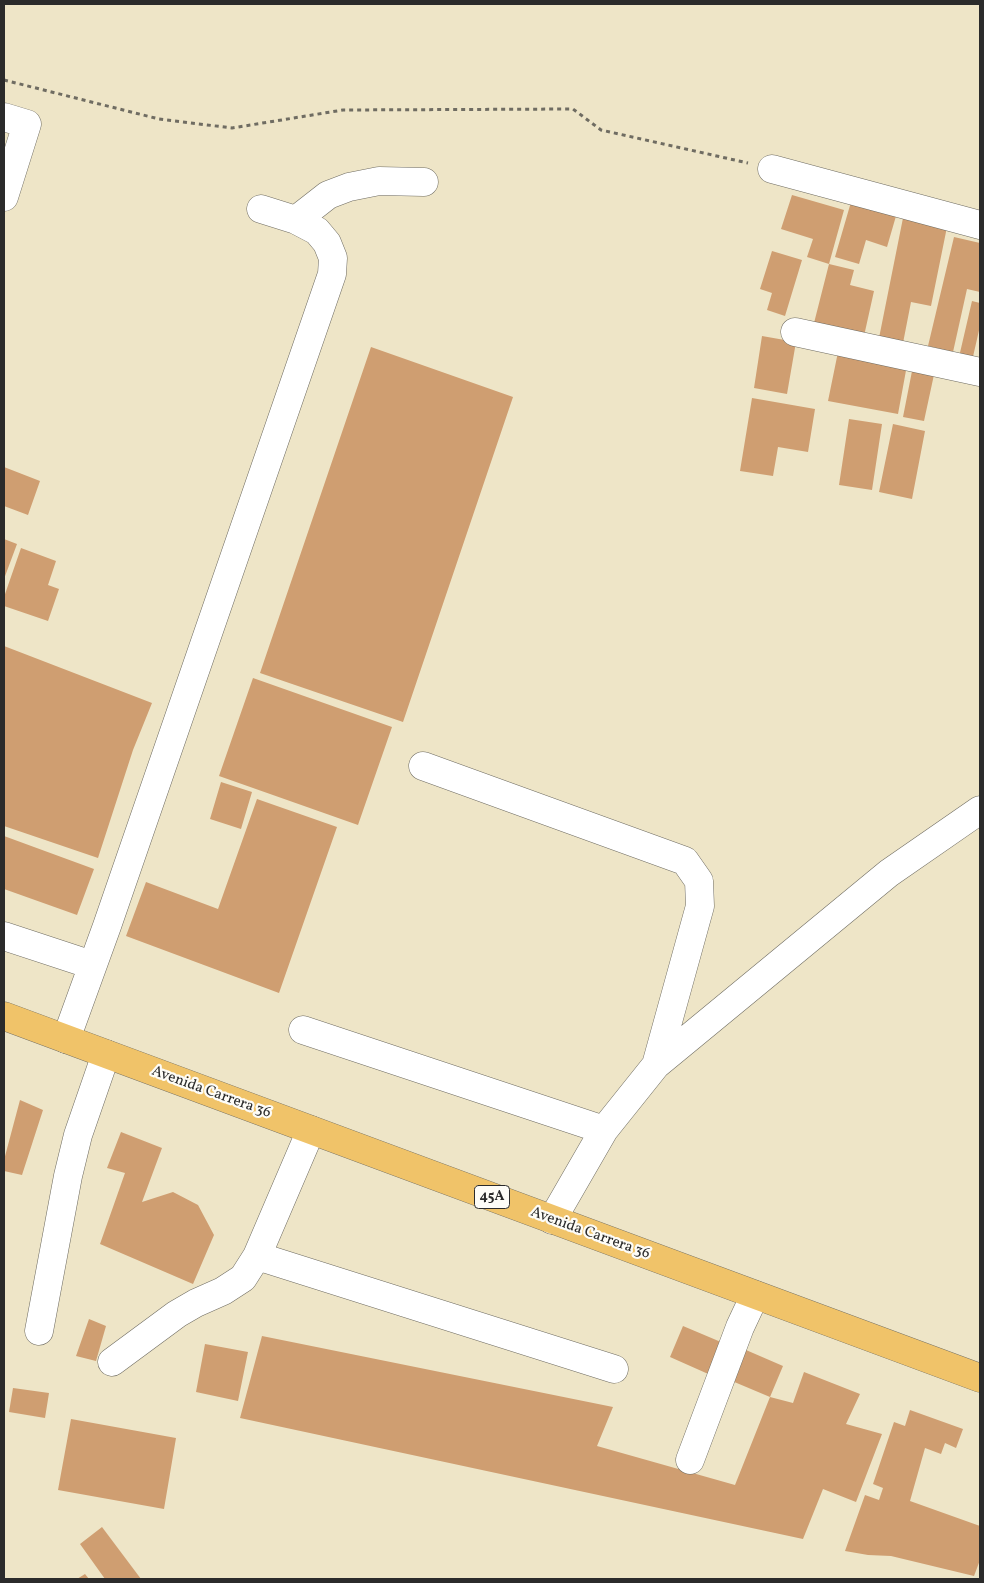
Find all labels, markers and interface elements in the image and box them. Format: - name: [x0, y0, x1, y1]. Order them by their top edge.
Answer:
- street label: Avenida Carrera 36: [149, 1063, 273, 1123]
- road number: 45A: [474, 1186, 510, 1208]
- street label: Avenida Carrera 36: [528, 1204, 652, 1264]

